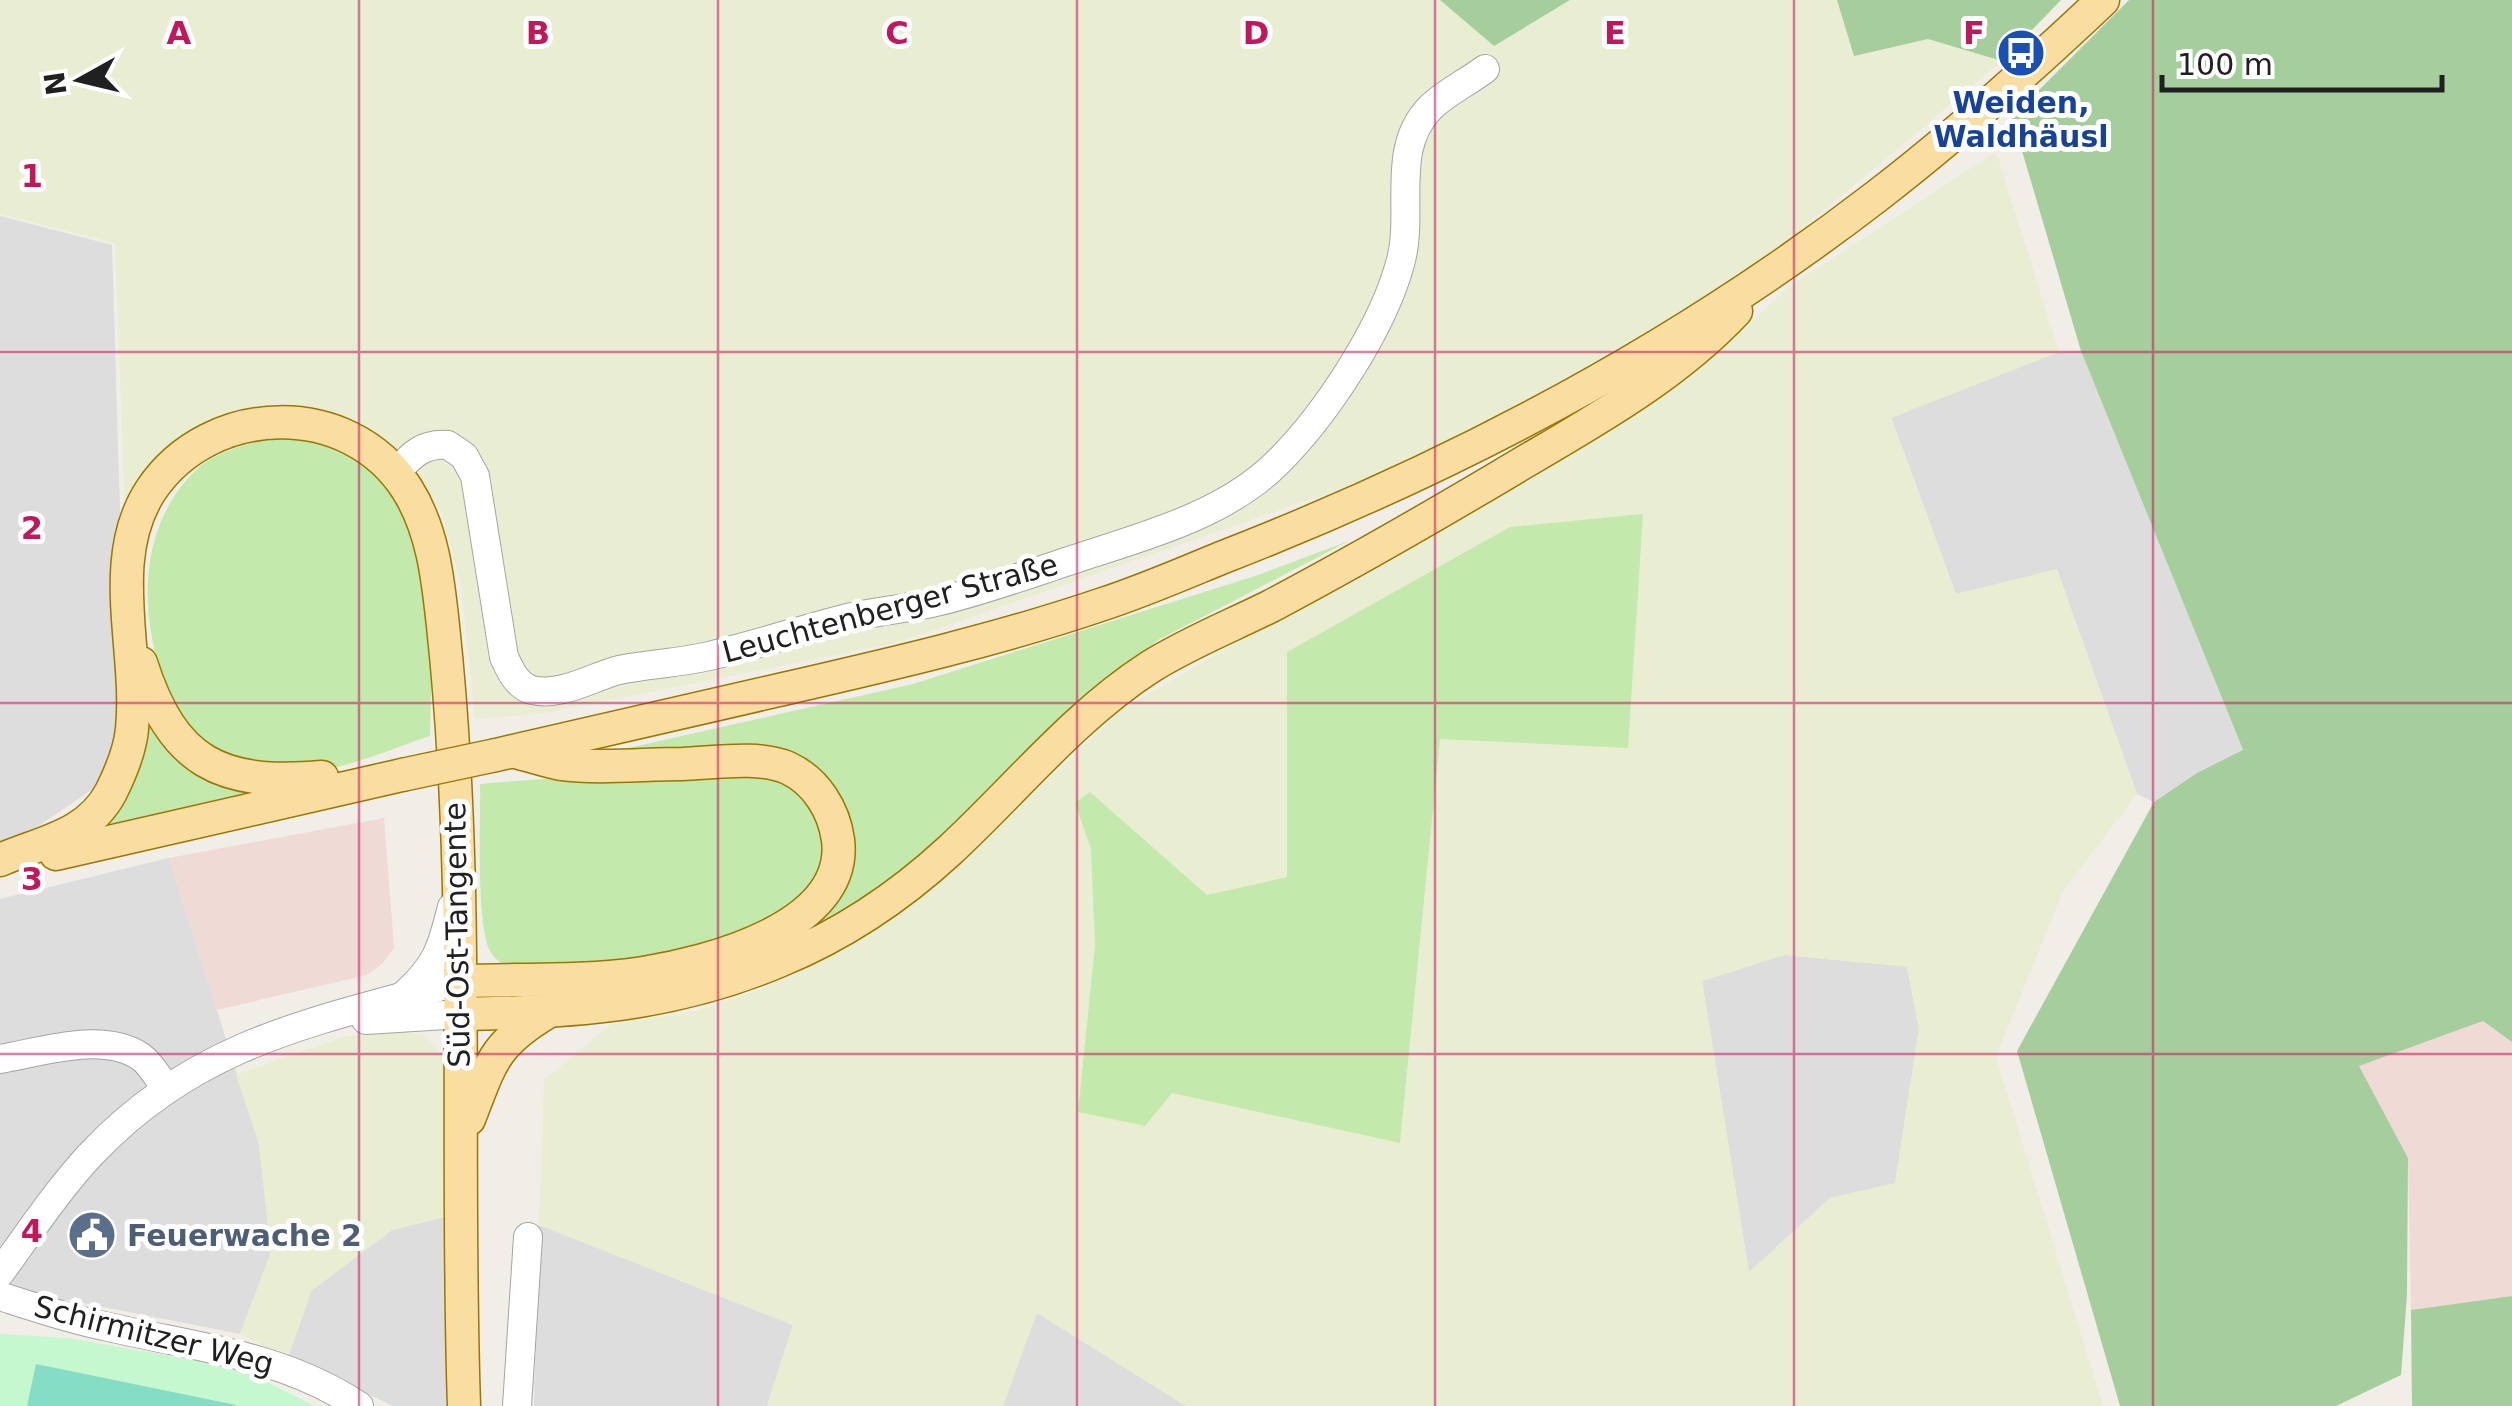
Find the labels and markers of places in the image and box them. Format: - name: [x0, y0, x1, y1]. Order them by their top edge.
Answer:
- bus stop icon: Weiden, Waldhäusl: [1995, 27, 2047, 79]
- place label: Weiden, Waldhäusl: [1933, 85, 2109, 154]
- public building icon: Feuerwache 2: [66, 1209, 118, 1261]
- place label: Feuerwache 2: [127, 1218, 362, 1253]

